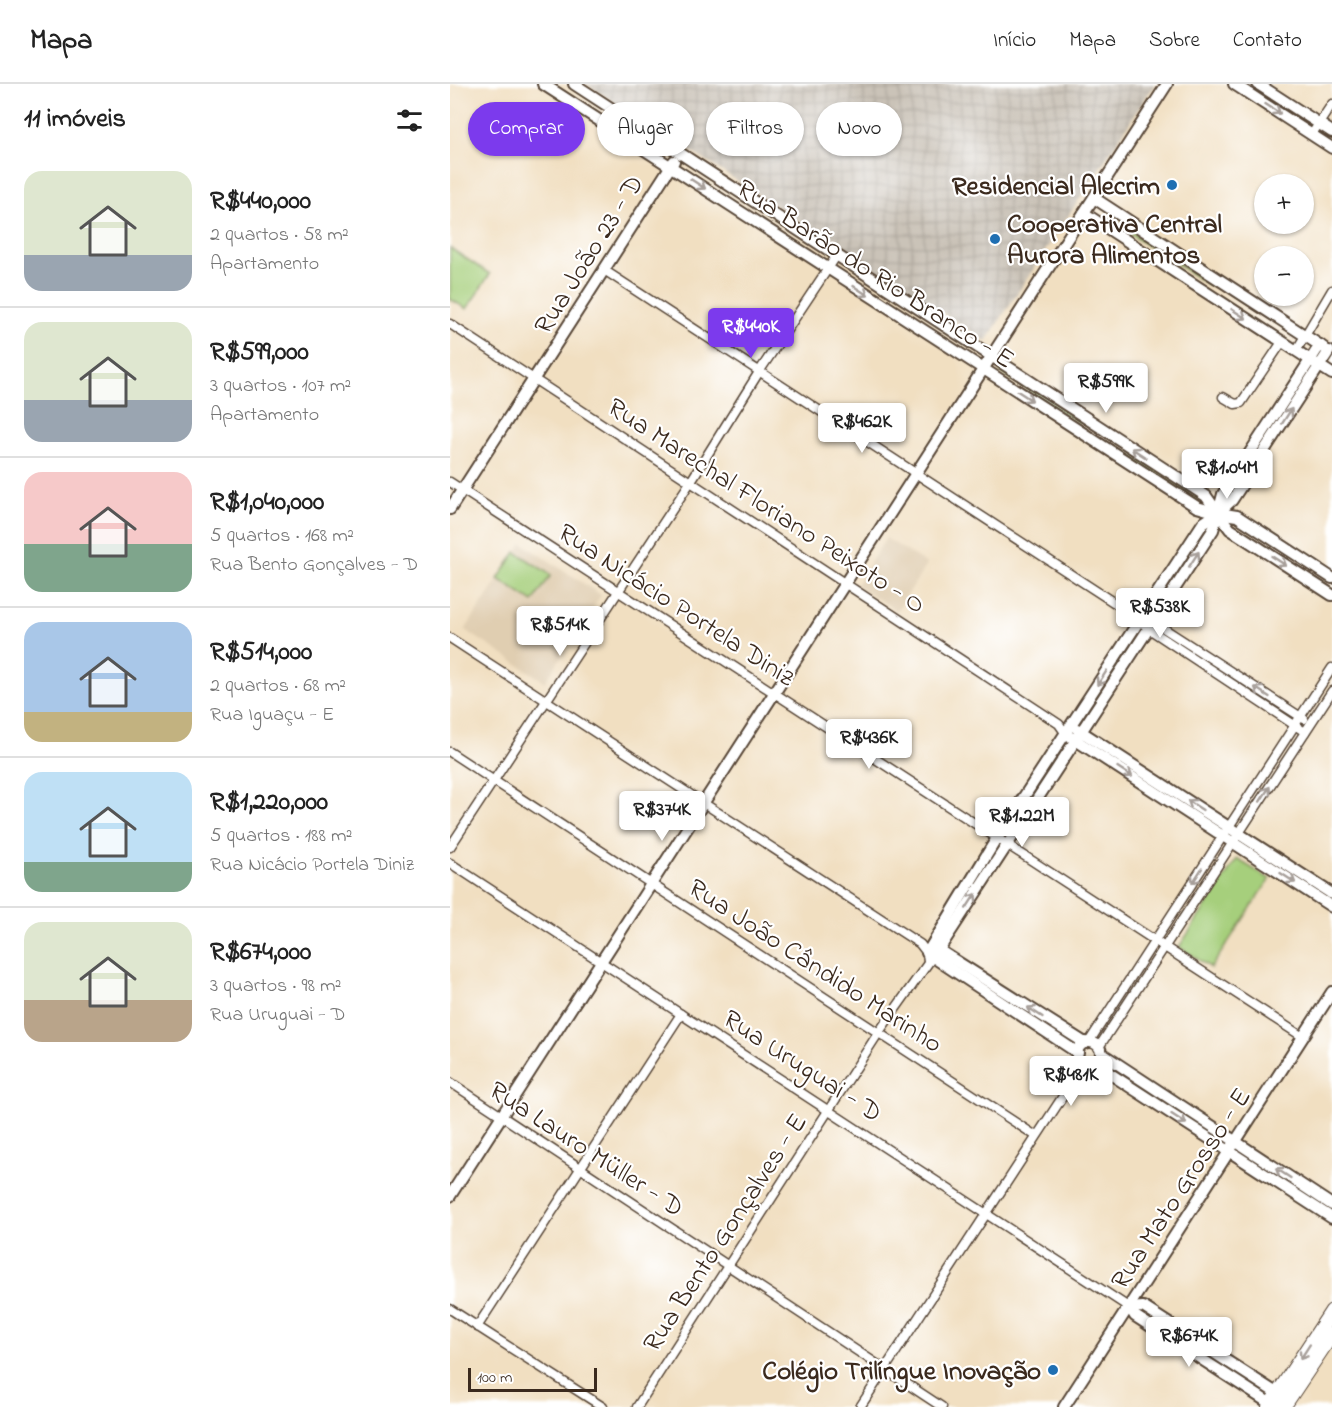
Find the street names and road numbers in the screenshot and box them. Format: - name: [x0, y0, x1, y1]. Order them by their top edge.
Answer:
- street label: Rua João 23 - D: [526, 168, 655, 343]
- street label: Rua Barão do Rio Branco - E: [728, 170, 1021, 380]
- street label: Rua Marechal Floriano Peixoto - O: [599, 389, 932, 625]
- street label: Rua Nicácio Portela Diniz: [549, 515, 802, 698]
- street label: Rua João Cândido Marinho: [680, 870, 950, 1064]
- street label: Rua Uruguai - D: [714, 1001, 889, 1133]
- street label: Rua Lauro Müller - D: [480, 1072, 691, 1228]
- street label: Rua Mato Grosso - E: [1102, 1081, 1262, 1298]
- street label: Rua Bento Gonçalves - E: [634, 1106, 818, 1360]

